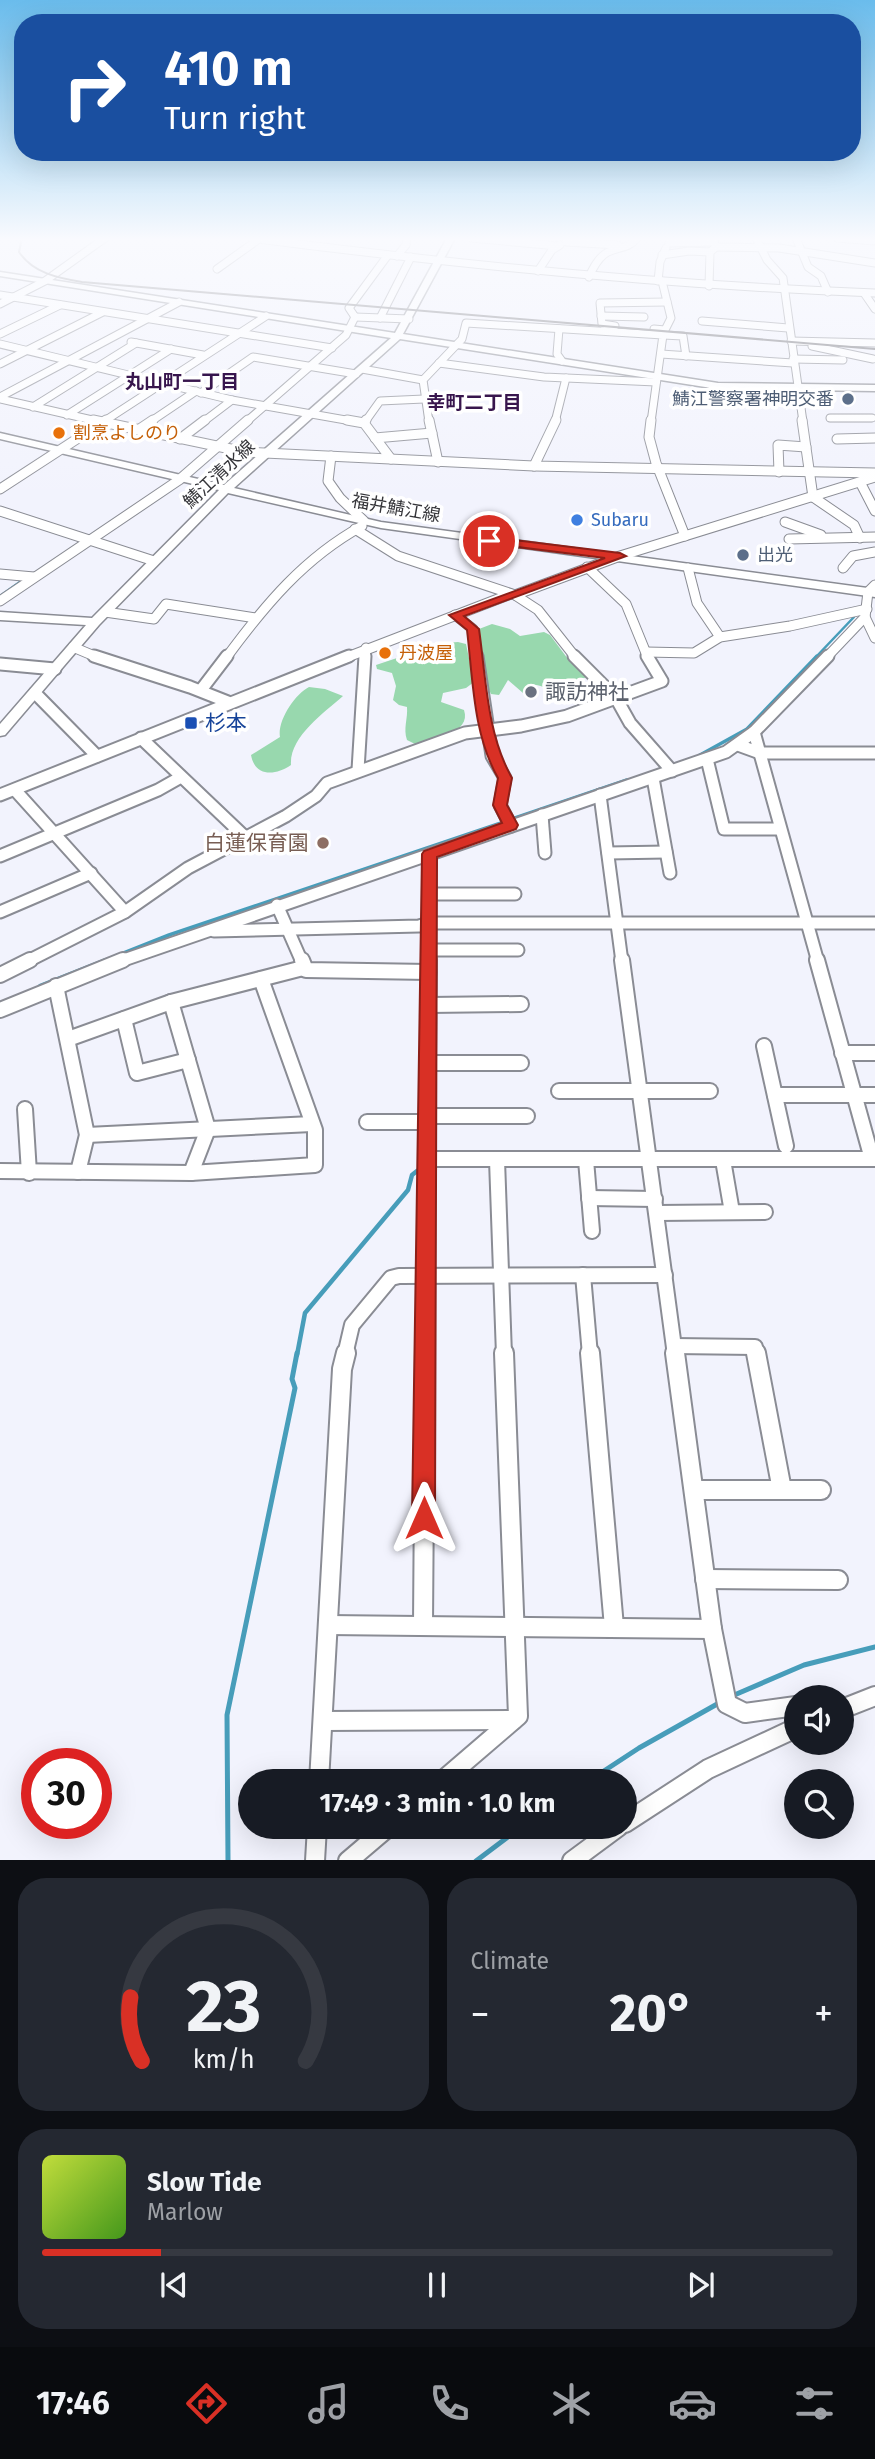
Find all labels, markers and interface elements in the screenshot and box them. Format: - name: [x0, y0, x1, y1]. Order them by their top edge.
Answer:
- text: 410 m: [164, 39, 293, 98]
- icon: right: [49, 42, 140, 133]
- text: Turn right: [164, 99, 306, 137]
- district label: 丸山町一丁目: [125, 370, 239, 393]
- place label: 鯖江警察署神明交番: [672, 388, 834, 410]
- district label: 幸町二丁目: [426, 391, 522, 414]
- marker: 鯖江警察署神明交番: [840, 391, 856, 407]
- place label: 割烹よしのり: [73, 422, 181, 444]
- marker: 割烹よしのり: [51, 425, 67, 441]
- street label: 鯖江清水線: [179, 435, 259, 513]
- street label: 福井鯖江線: [350, 489, 442, 527]
- place label: Subaru: [591, 509, 649, 531]
- pin: [459, 511, 519, 571]
- marker: Subaru: [569, 512, 585, 528]
- icon: arrive: [470, 522, 508, 560]
- place label: 出光: [757, 544, 793, 566]
- marker: 出光: [735, 547, 751, 563]
- place label: 丹波屋: [399, 642, 453, 664]
- marker: 丹波屋: [377, 645, 393, 661]
- place label: 諏訪神社: [545, 679, 629, 705]
- marker: 諏訪神社: [523, 684, 539, 700]
- place label: 杉本: [205, 710, 247, 736]
- marker: 杉本: [183, 715, 199, 731]
- place label: 白蓮保育園: [204, 830, 309, 856]
- marker: 白蓮保育園: [315, 835, 331, 851]
- position arrow: [387, 1481, 461, 1555]
- map controls: [784, 1685, 854, 1839]
- button: sound: [784, 1685, 854, 1755]
- speed limit sign: 30: [21, 1748, 112, 1839]
- button: search: [784, 1769, 854, 1839]
- text: 17:49 · 3 min · 1.0 km: [320, 1788, 555, 1819]
- text: Climate: [471, 1947, 549, 1975]
- text: 23: [186, 1963, 261, 2050]
- text: 20°: [610, 1982, 694, 2045]
- text: −: [471, 1991, 490, 2037]
- text: +: [814, 1991, 833, 2037]
- text: km/h: [192, 2044, 254, 2074]
- text: Slow Tide: [147, 2167, 262, 2198]
- text: Marlow: [147, 2198, 223, 2226]
- icon: previous: [155, 2266, 193, 2304]
- icon: pause: [418, 2266, 456, 2304]
- icon: next: [682, 2266, 720, 2304]
- icon: directions: [182, 2379, 231, 2428]
- icon: music: [304, 2379, 353, 2428]
- icon: phone: [425, 2379, 474, 2428]
- icon: climate: [547, 2379, 596, 2428]
- icon: car: [668, 2379, 717, 2428]
- icon: filters: [790, 2379, 839, 2428]
- text: 17:46: [36, 2384, 110, 2422]

